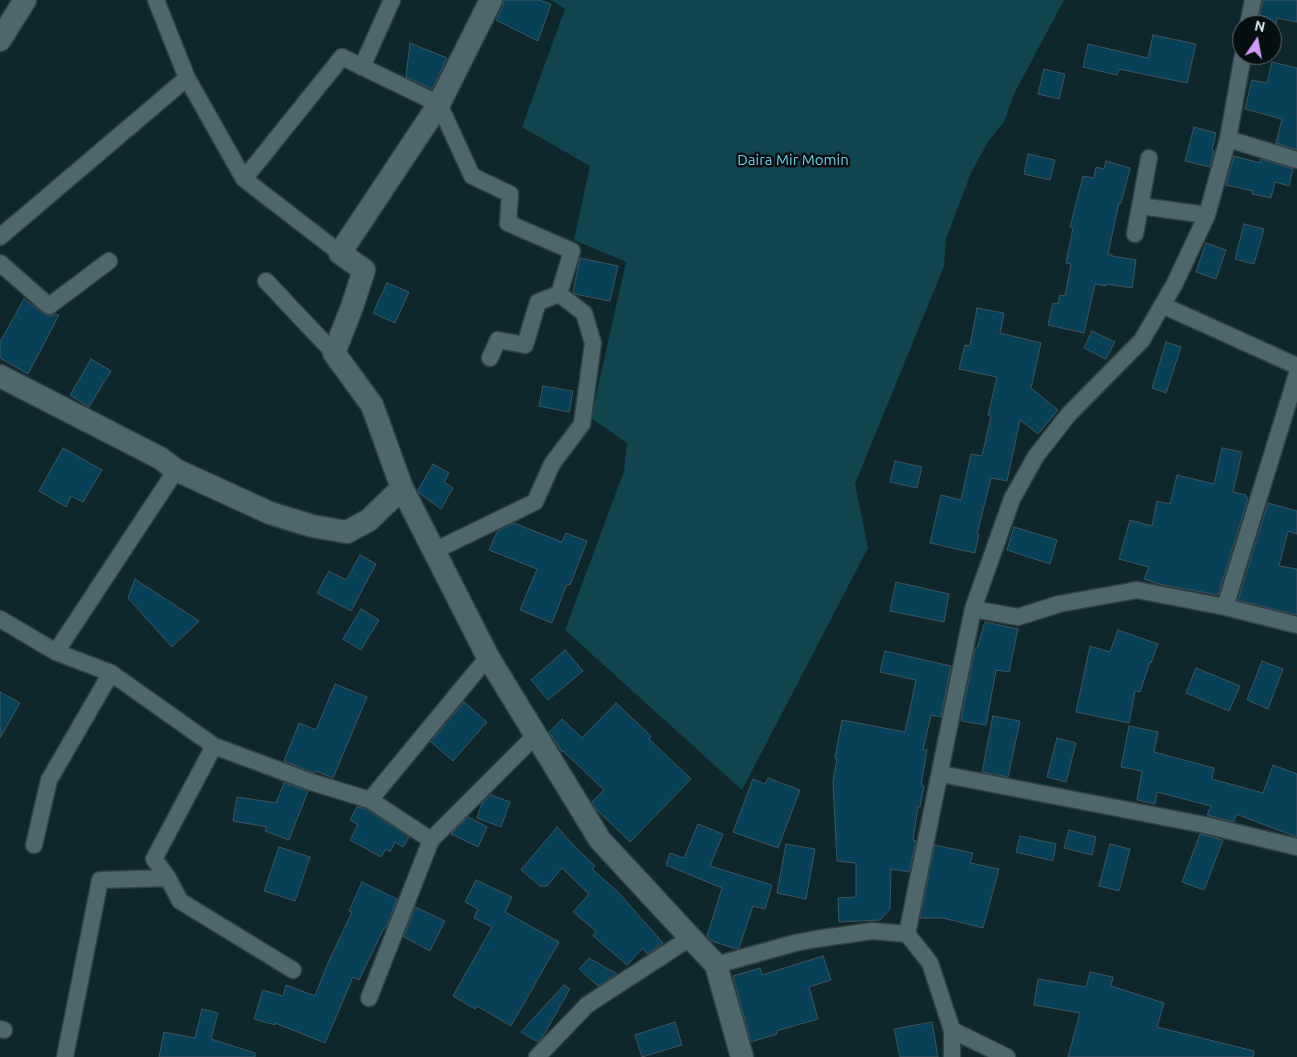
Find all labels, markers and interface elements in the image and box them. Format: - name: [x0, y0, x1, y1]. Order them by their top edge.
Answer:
- north arrow: [1232, 15, 1282, 65]
- text: N: [1253, 17, 1267, 35]
- park label: Daira Mir Momin: [737, 151, 849, 169]

